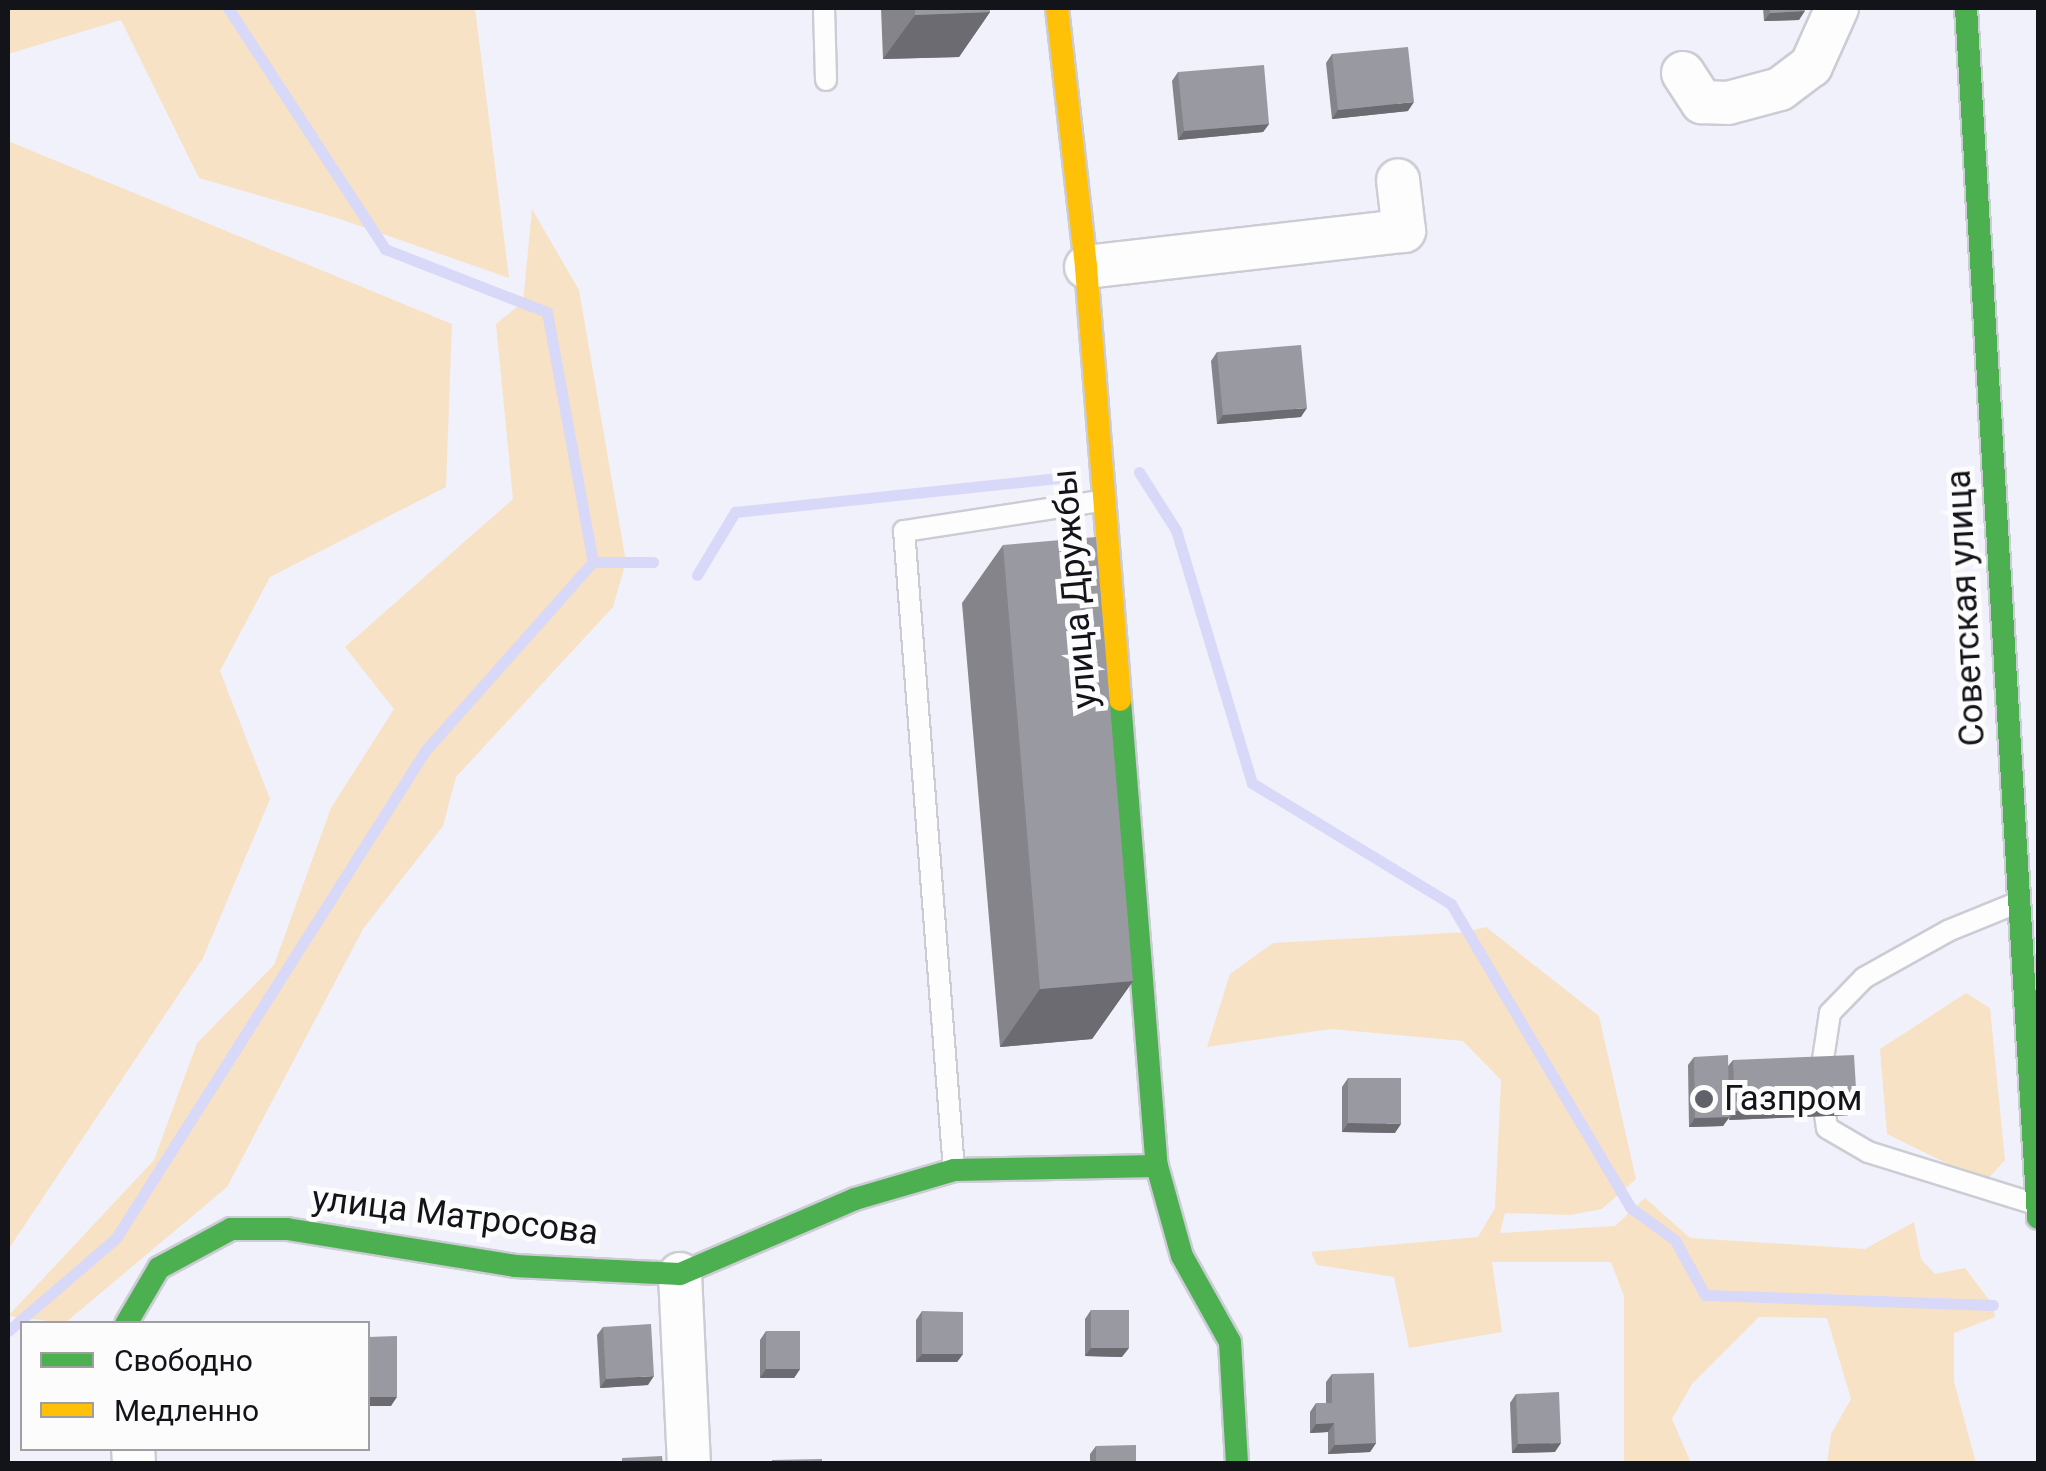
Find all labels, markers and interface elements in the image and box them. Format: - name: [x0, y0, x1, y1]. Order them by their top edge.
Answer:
- street label: улица Дружбы: [1044, 467, 1106, 711]
- street label: Советская улица: [1938, 469, 1994, 747]
- place label: Газпром: [1724, 1078, 1862, 1120]
- marker: Газпром: [1693, 1088, 1715, 1110]
- street label: улица Матросова: [310, 1178, 600, 1254]
- legend: [20, 1321, 370, 1451]
- text: Свободно: [114, 1343, 253, 1378]
- text: Медленно: [114, 1393, 259, 1428]

